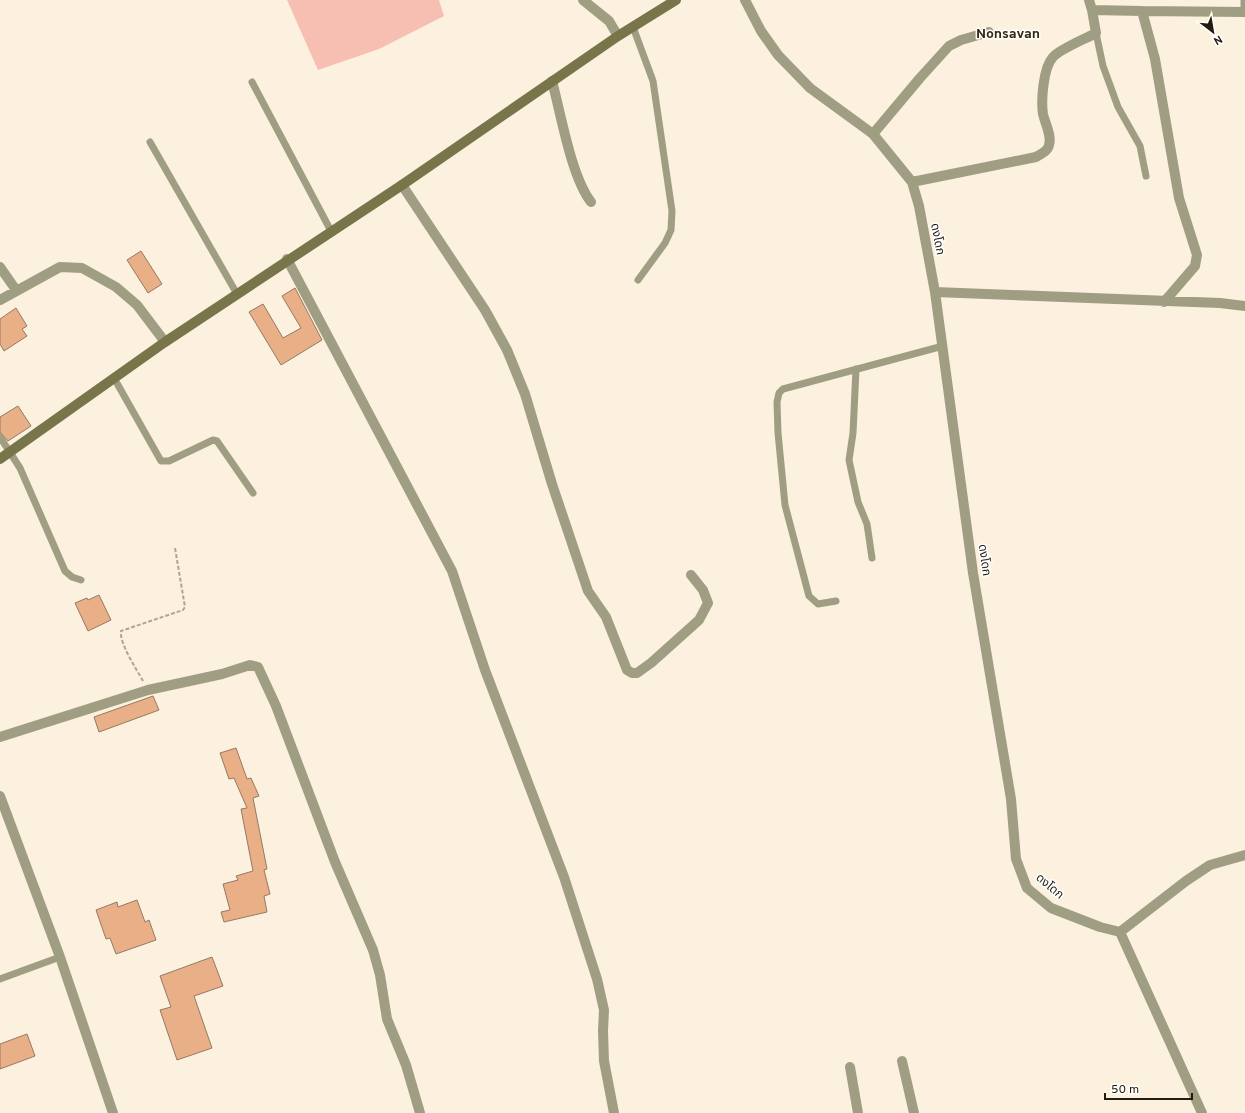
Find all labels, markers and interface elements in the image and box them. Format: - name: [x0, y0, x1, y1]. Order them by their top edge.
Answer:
- north arrow: [1193, 12, 1233, 52]
- district label: Nonsavan: [976, 26, 1040, 43]
- text: N: [1211, 32, 1225, 48]
- street label: ดงโดก: [926, 222, 948, 256]
- street label: ดงโดก: [974, 543, 994, 577]
- street label: ดงโดก: [1032, 870, 1067, 903]
- scale bar: [1105, 1075, 1192, 1101]
- text: 50 m: [1111, 1082, 1139, 1098]

